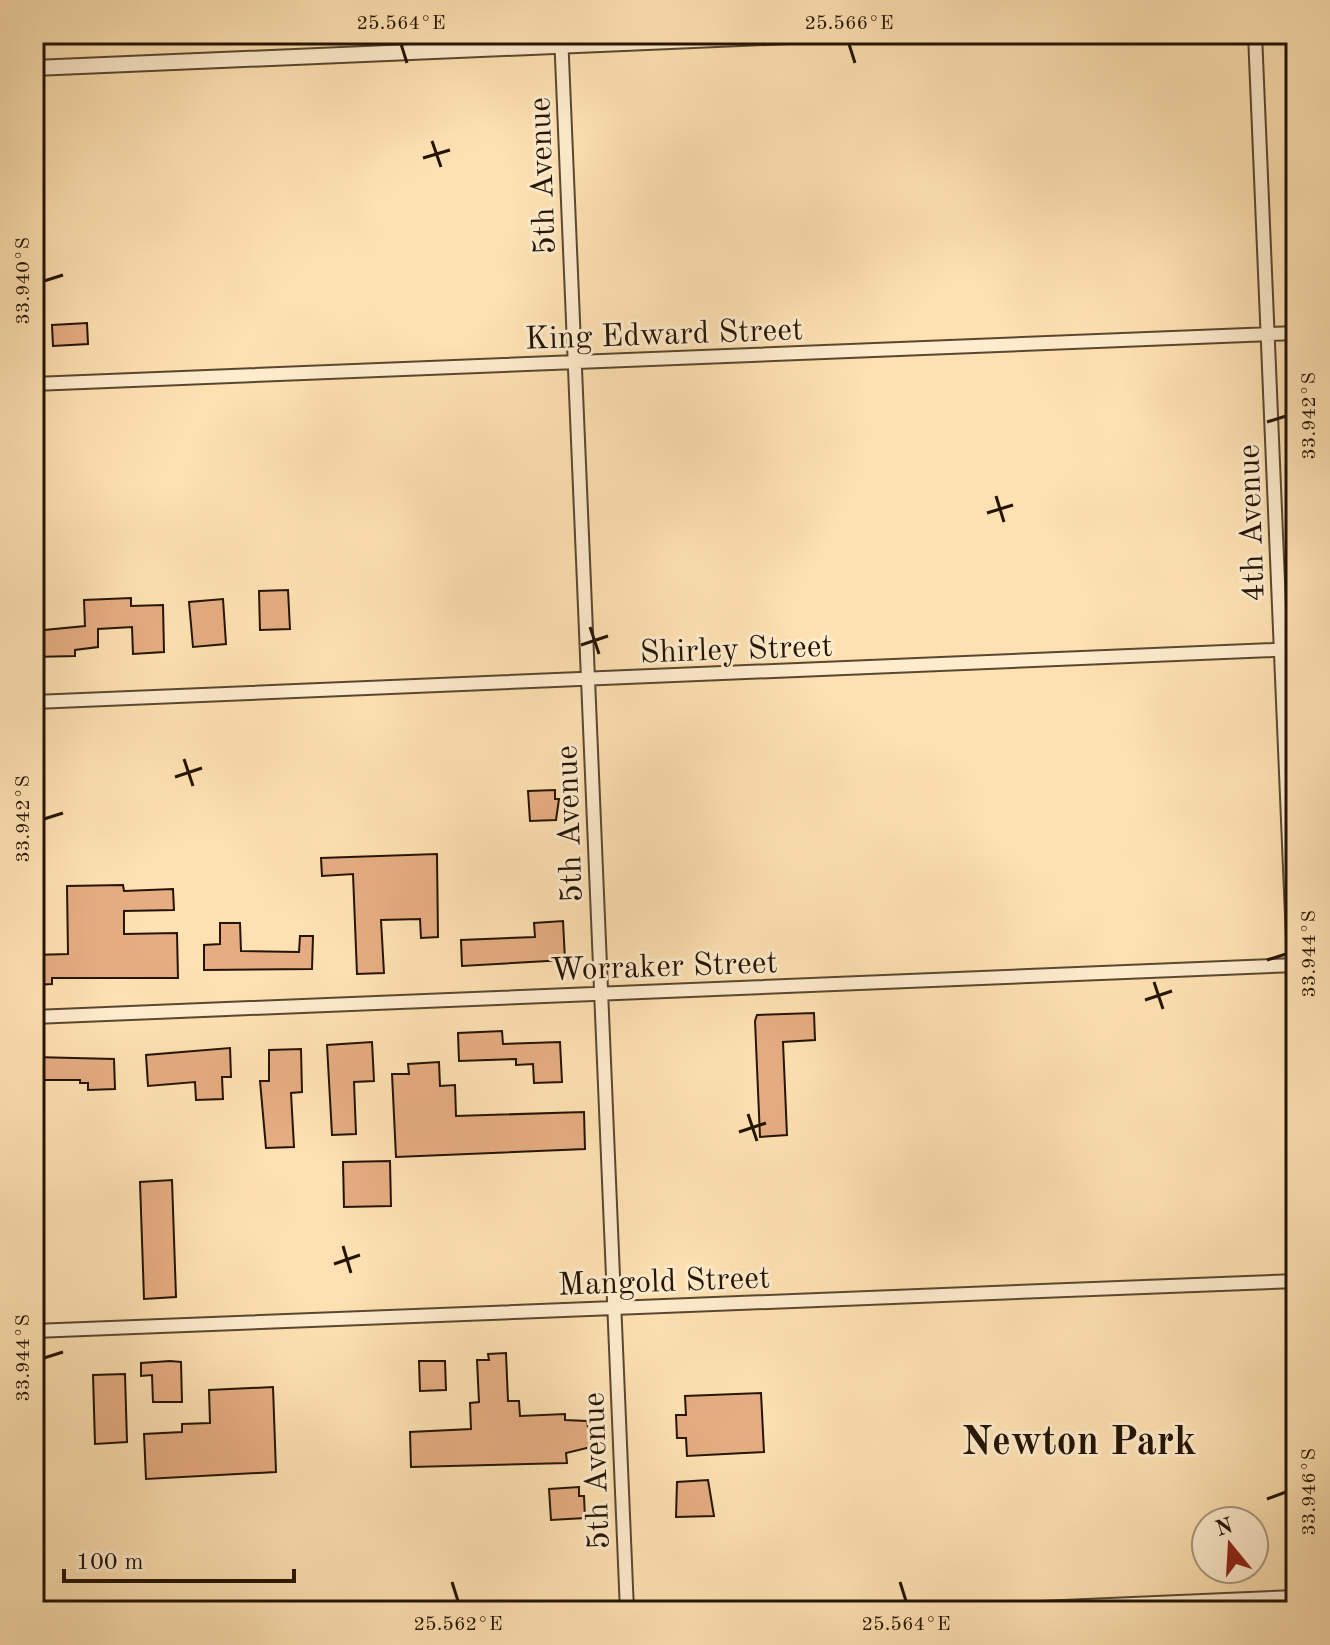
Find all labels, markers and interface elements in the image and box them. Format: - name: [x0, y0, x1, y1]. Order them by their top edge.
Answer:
- text: 25.564°E: [357, 14, 446, 34]
- text: 25.566°E: [805, 14, 894, 34]
- street label: 5th Avenue: [525, 97, 563, 255]
- text: 33.940°S: [14, 237, 34, 325]
- street label: King Edward Street: [524, 315, 804, 357]
- text: 33.942°S: [1300, 372, 1320, 460]
- street label: 4th Avenue: [1234, 444, 1272, 602]
- street label: Shirley Street: [639, 632, 833, 670]
- street label: 5th Avenue: [552, 745, 590, 903]
- text: 33.942°S: [14, 775, 34, 863]
- text: 33.944°S: [1300, 910, 1320, 998]
- street label: Worraker Street: [550, 948, 778, 988]
- street label: Mangold Street: [558, 1263, 771, 1303]
- text: 33.944°S: [14, 1314, 34, 1402]
- street label: 5th Avenue: [579, 1392, 617, 1550]
- district label: Newton Park: [961, 1424, 1197, 1464]
- text: 33.946°S: [1300, 1448, 1320, 1536]
- north arrow: [1190, 1505, 1270, 1585]
- text: N: [1213, 1515, 1236, 1541]
- scale bar: [64, 1533, 294, 1583]
- text: 100 m: [76, 1551, 144, 1575]
- text: 25.562°E: [414, 1615, 503, 1635]
- text: 25.564°E: [862, 1615, 951, 1635]

